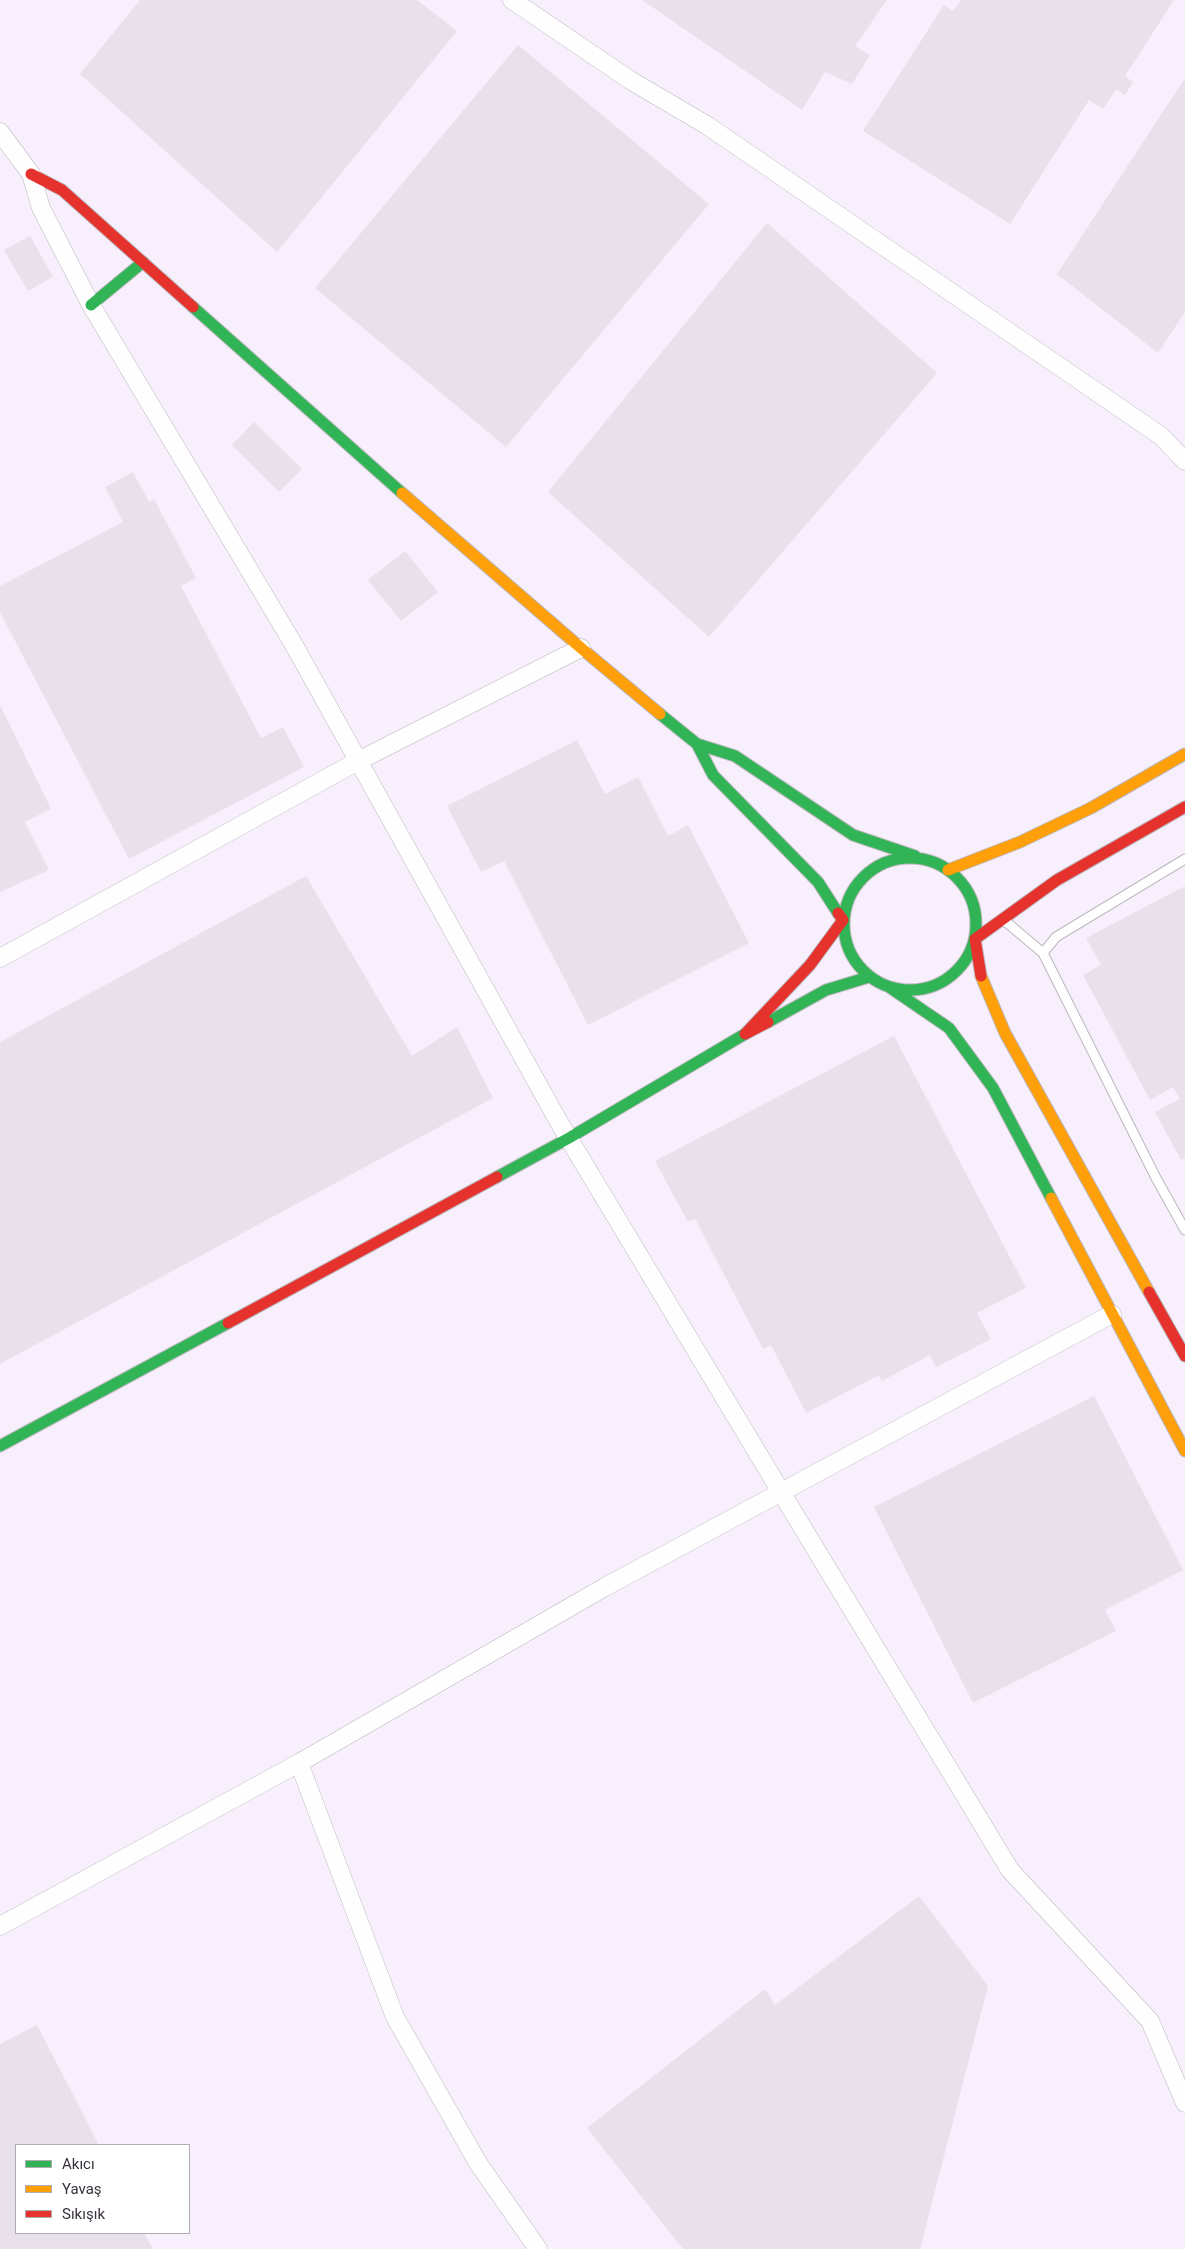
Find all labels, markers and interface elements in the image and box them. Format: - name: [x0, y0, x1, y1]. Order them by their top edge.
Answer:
- legend: [15, 2144, 190, 2234]
- text: Akıcı: [62, 2155, 95, 2173]
- text: Yavaş: [62, 2180, 102, 2198]
- text: Sıkışık: [62, 2205, 105, 2223]

